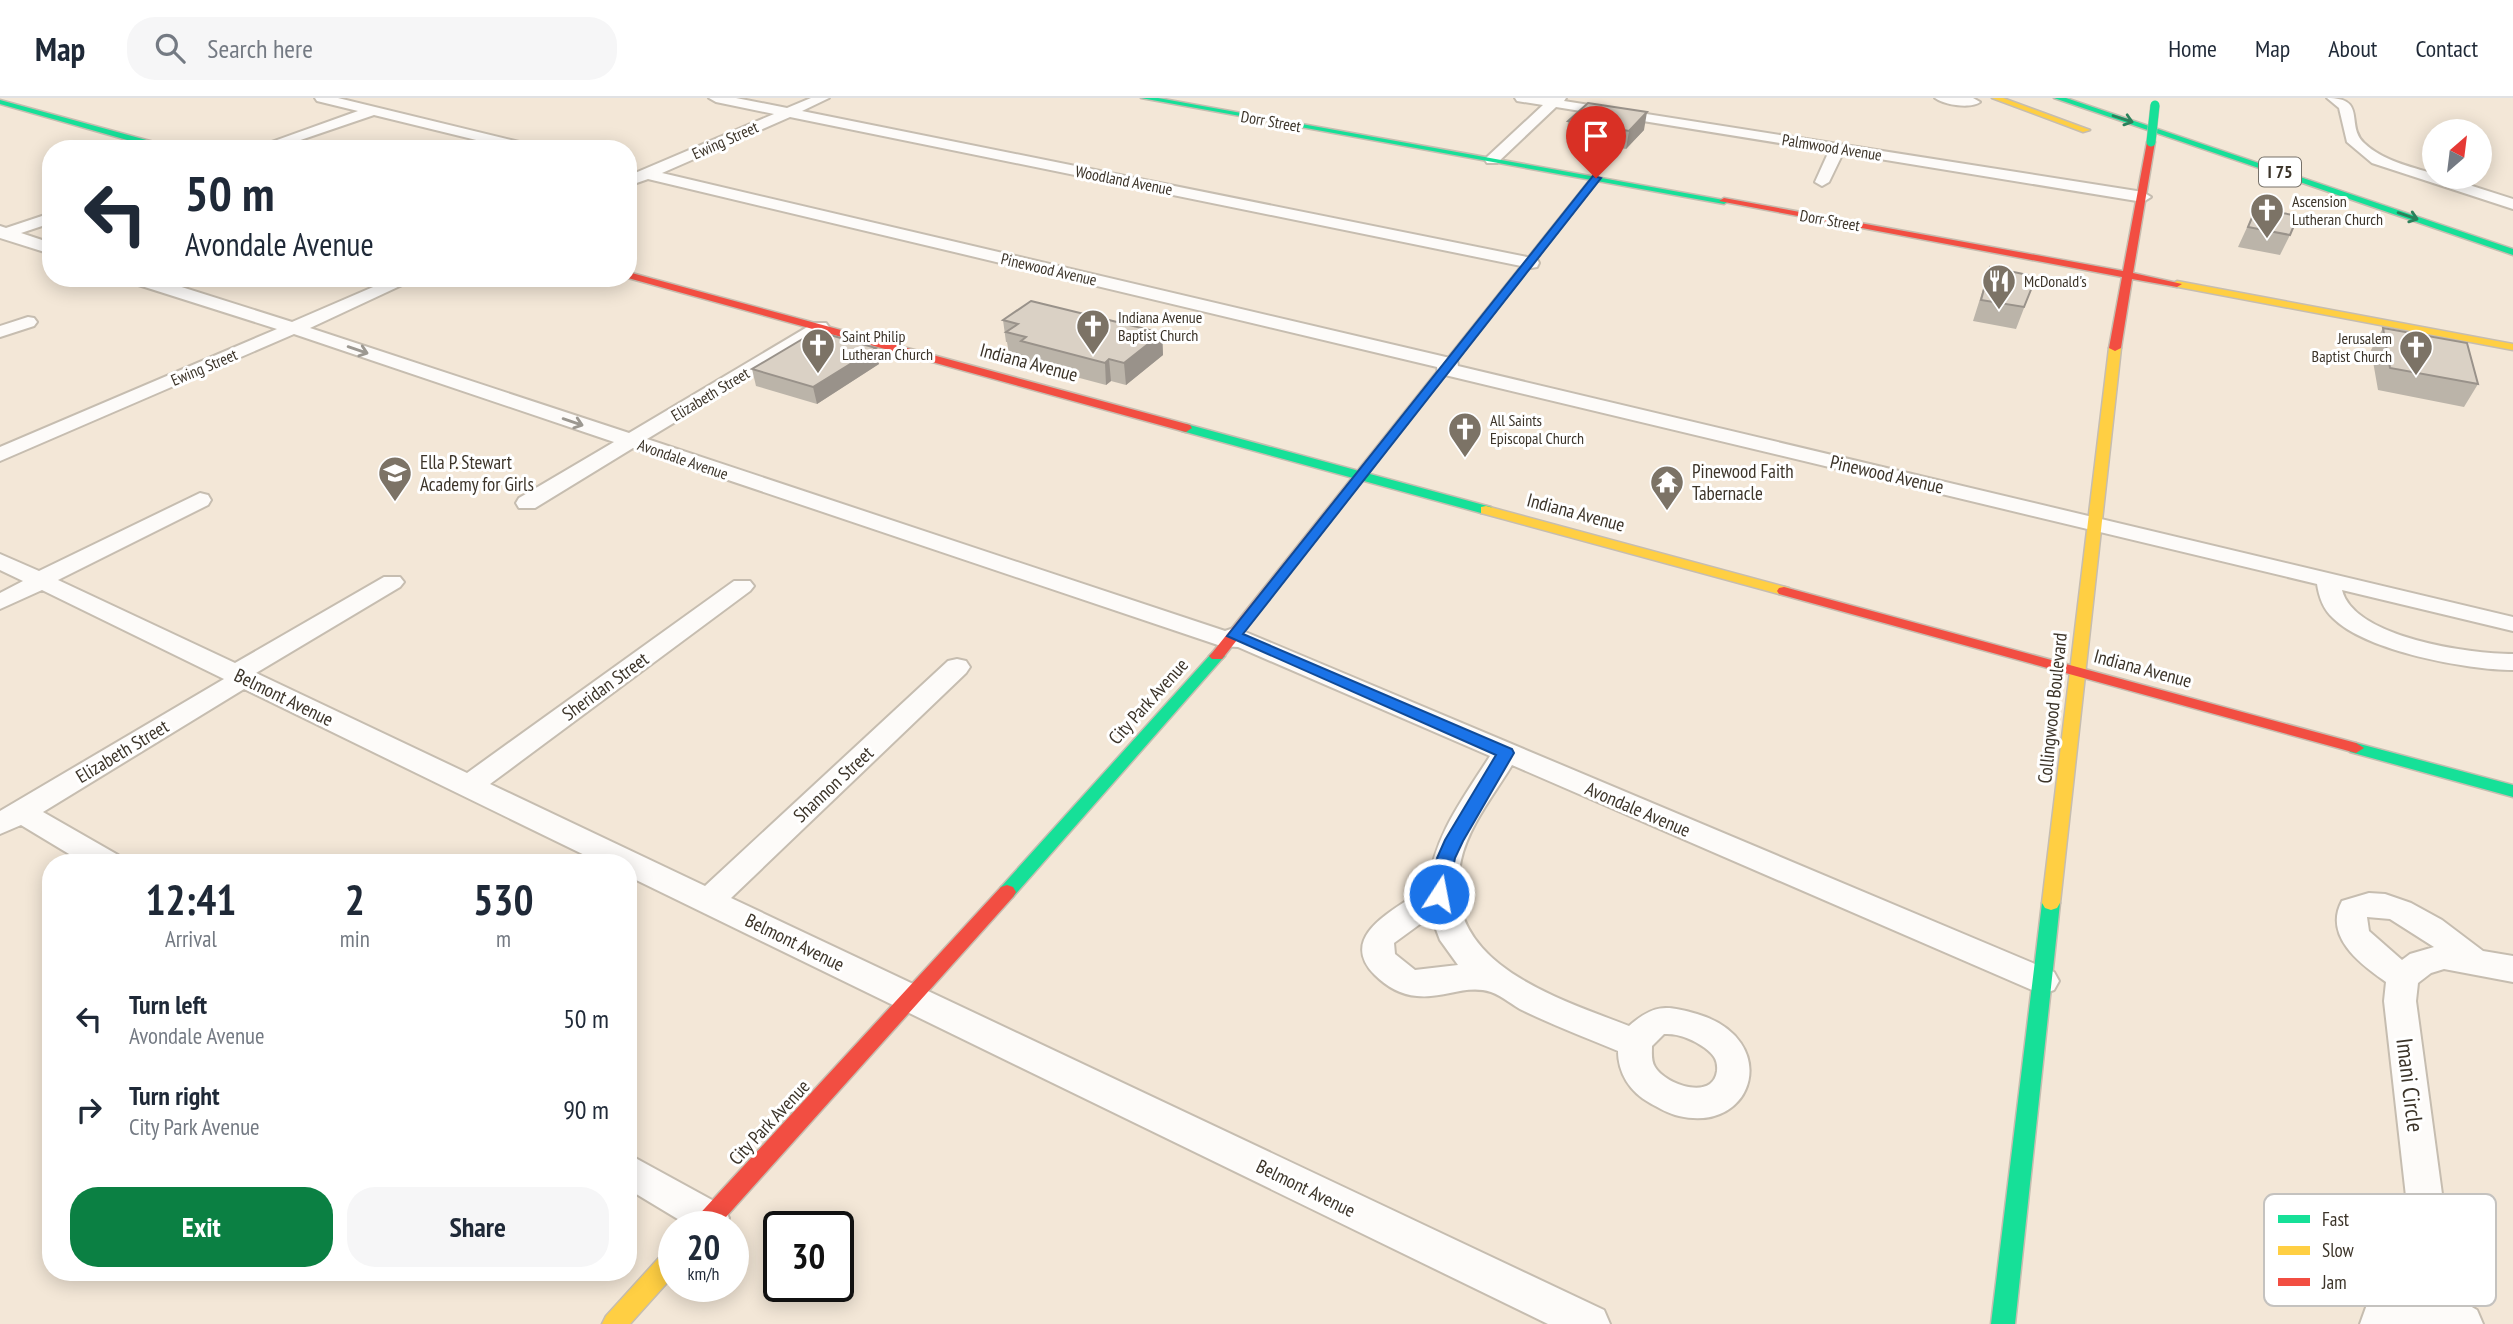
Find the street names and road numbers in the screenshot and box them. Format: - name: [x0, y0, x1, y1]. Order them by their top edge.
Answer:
- street label: Dorr Street: [1239, 106, 1303, 136]
- street label: Ewing Street: [689, 116, 762, 163]
- street label: Palmwood Avenue: [1781, 129, 1883, 165]
- road number: I 75: [2259, 158, 2301, 186]
- street label: Woodland Avenue: [1074, 161, 1174, 199]
- street label: Dorr Street: [1798, 205, 1862, 235]
- street label: Pinewood Avenue: [999, 248, 1099, 290]
- street label: Indiana Avenue: [977, 337, 1081, 387]
- street label: Ewing Street: [168, 344, 241, 390]
- street label: Elizabeth Street: [667, 363, 753, 425]
- street label: Avondale Avenue: [635, 434, 731, 484]
- street label: Pinewood Avenue: [1828, 449, 1946, 499]
- street label: Indiana Avenue: [1524, 487, 1628, 537]
- street label: Collingwood Boulevard: [2032, 631, 2072, 785]
- street label: Indiana Avenue: [2091, 643, 2195, 693]
- street label: Sheridan Street: [557, 646, 654, 725]
- street label: City Park Avenue: [1103, 653, 1193, 749]
- street label: Belmont Avenue: [231, 663, 337, 731]
- street label: Elizabeth Street: [71, 713, 173, 788]
- street label: Shannon Street: [788, 740, 879, 827]
- street label: Avondale Avenue: [1582, 776, 1694, 842]
- street label: Belmont Avenue: [742, 908, 848, 976]
- street label: Imani Circle: [2390, 1036, 2431, 1134]
- street label: City Park Avenue: [723, 1074, 815, 1170]
- street label: Belmont Avenue: [1253, 1154, 1359, 1222]

